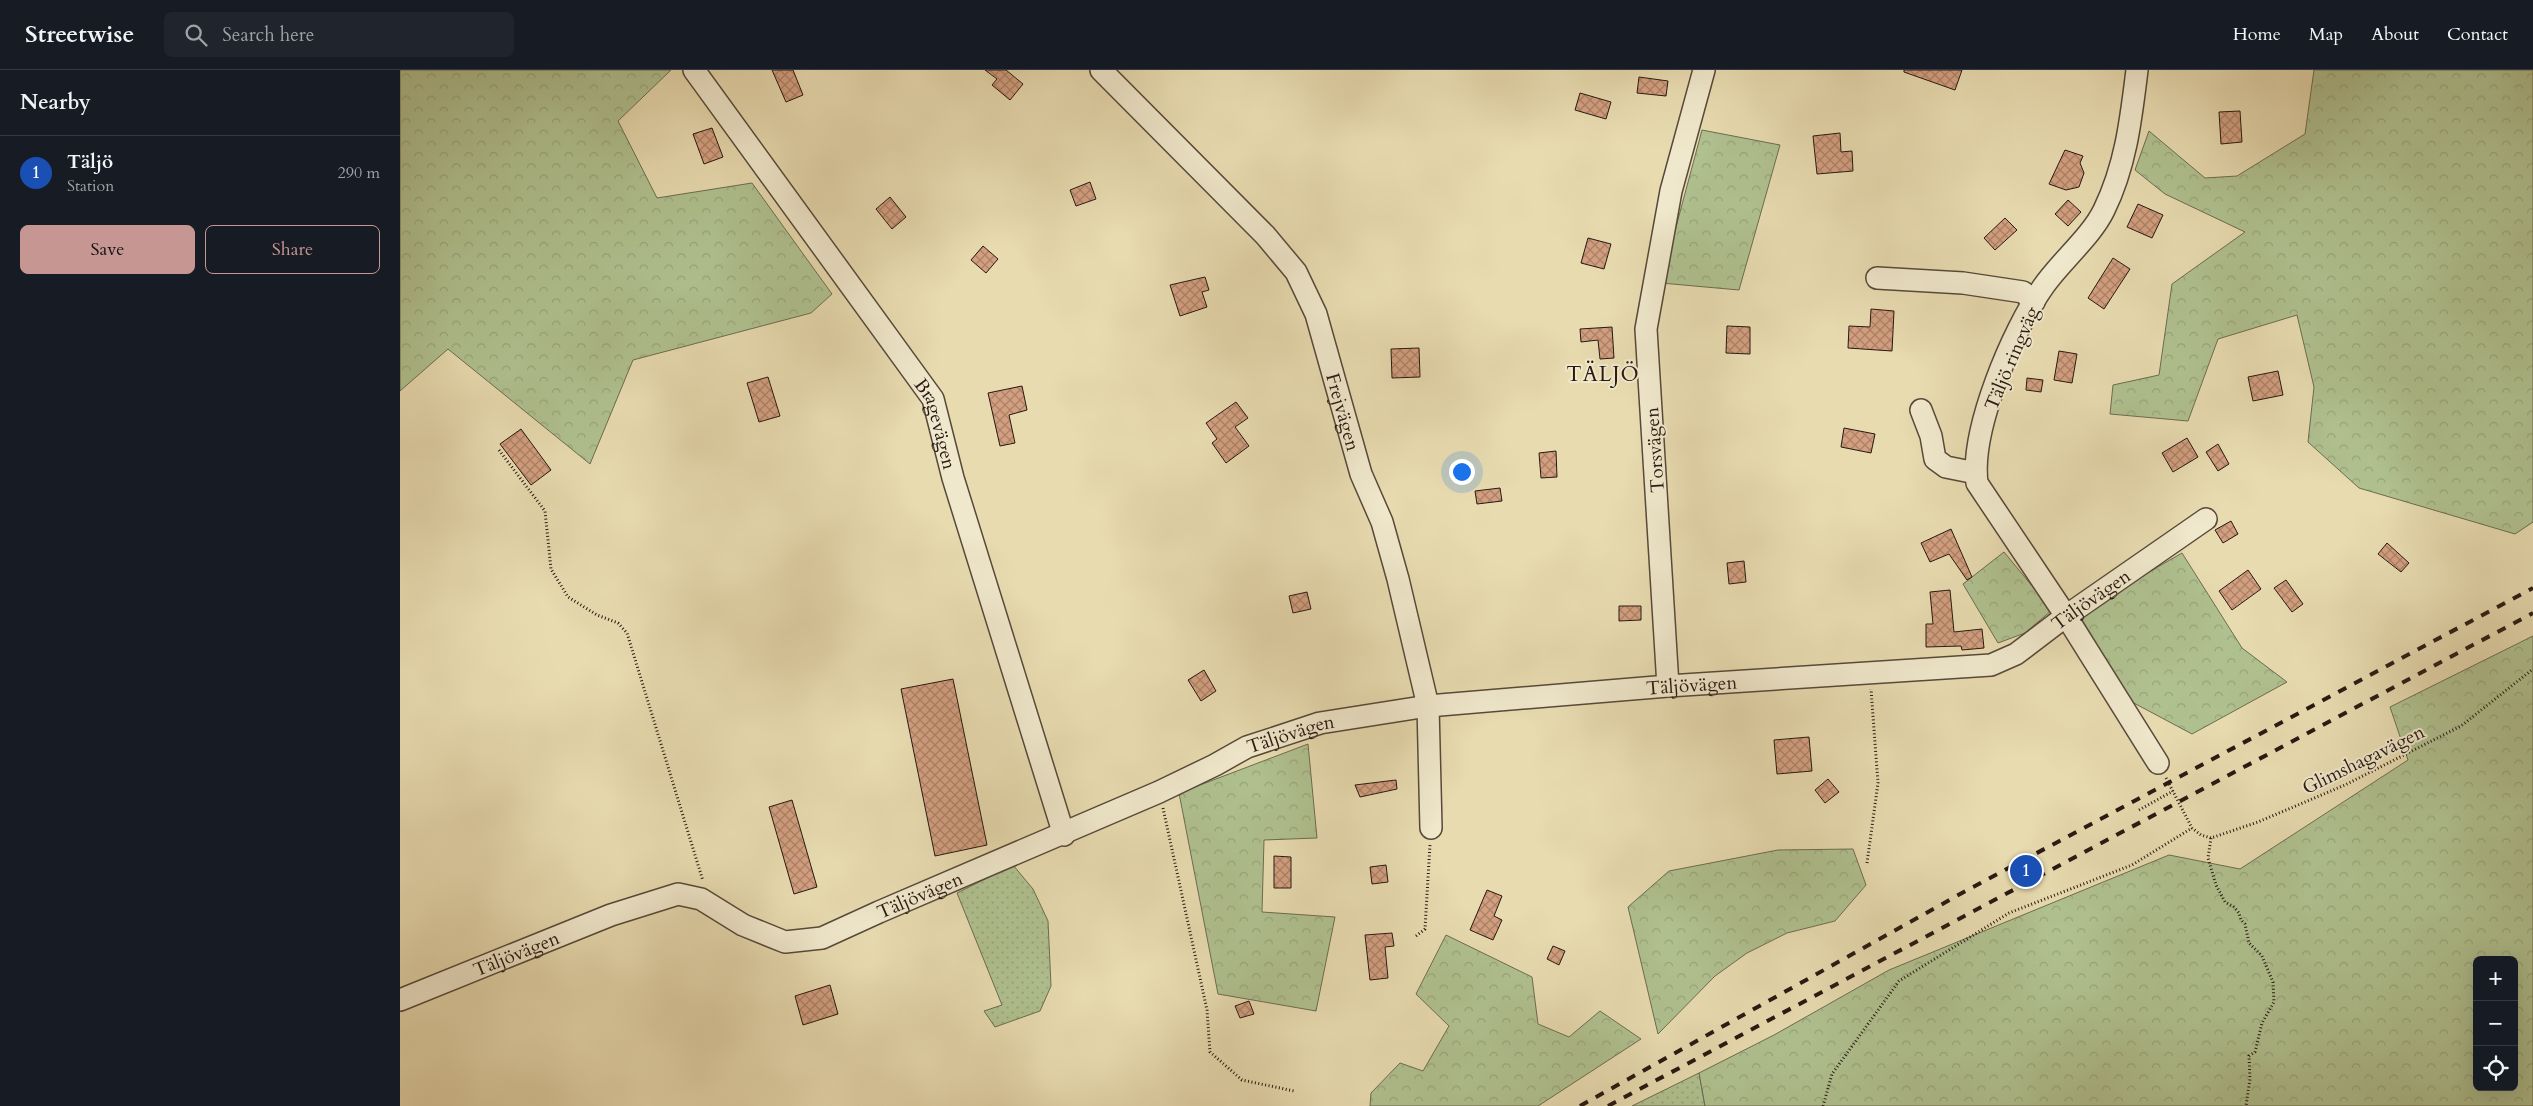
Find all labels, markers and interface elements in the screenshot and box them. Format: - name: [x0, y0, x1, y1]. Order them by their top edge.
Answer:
- search box: [164, 12, 514, 57]
- text: Streetwise: [25, 18, 134, 51]
- icon: search: [182, 21, 210, 49]
- text: Search here: [222, 22, 314, 48]
- text: Home: [2233, 22, 2281, 47]
- text: Map: [2309, 22, 2343, 47]
- text: About: [2371, 22, 2419, 47]
- text: Contact: [2447, 22, 2508, 47]
- text: Nearby: [20, 88, 91, 117]
- text: Täljö: [67, 149, 113, 175]
- text: 1: [32, 162, 40, 184]
- text: 290 m: [338, 162, 380, 184]
- text: Station: [67, 175, 114, 197]
- button: Save: [20, 225, 195, 274]
- button: Share: [205, 225, 380, 274]
- street label: Täljö ringväg: [1978, 302, 2046, 414]
- district label: TÄLJÖ: [1566, 360, 1640, 389]
- street label: Frejvägen: [1319, 370, 1366, 454]
- street label: Bragevägen: [908, 373, 962, 473]
- street label: Torsvägen: [1639, 406, 1671, 494]
- your location: [1449, 459, 1475, 485]
- street label: Täljövägen: [2046, 563, 2136, 637]
- street label: Täljövägen: [1645, 670, 1738, 702]
- street label: Täljövägen: [1243, 709, 1336, 760]
- street label: Glimshagavägen: [2298, 719, 2429, 801]
- pin: 1: [2010, 852, 2042, 890]
- street label: Täljövägen: [873, 866, 967, 925]
- street label: Täljövägen: [469, 925, 564, 983]
- map controls: [2473, 956, 2518, 1091]
- button: +: [2473, 956, 2518, 1001]
- button: −: [2473, 1001, 2518, 1046]
- button: locate: [2473, 1046, 2518, 1091]

